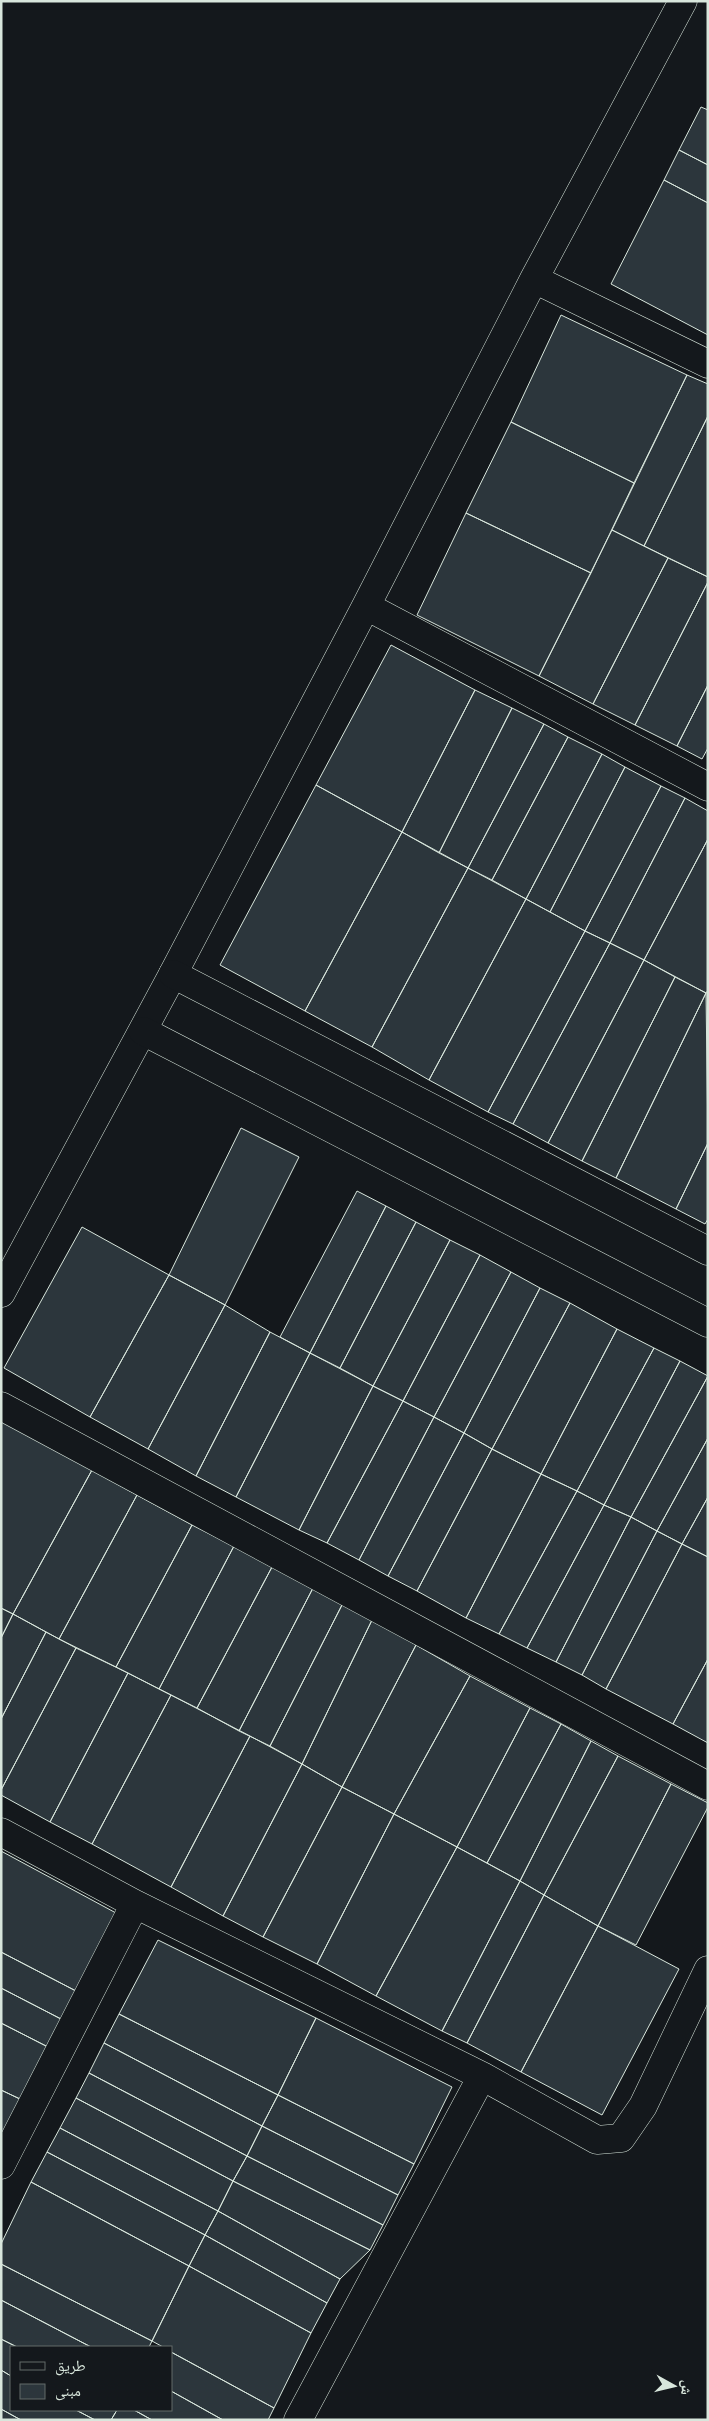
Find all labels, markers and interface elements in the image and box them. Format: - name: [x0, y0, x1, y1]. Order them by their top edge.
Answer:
- legend: [10, 2346, 172, 2411]
- text: طريق: [55, 2356, 86, 2376]
- north arrow: [649, 2361, 699, 2411]
- text: ش: [677, 2379, 697, 2397]
- text: مبنى: [55, 2381, 81, 2401]

